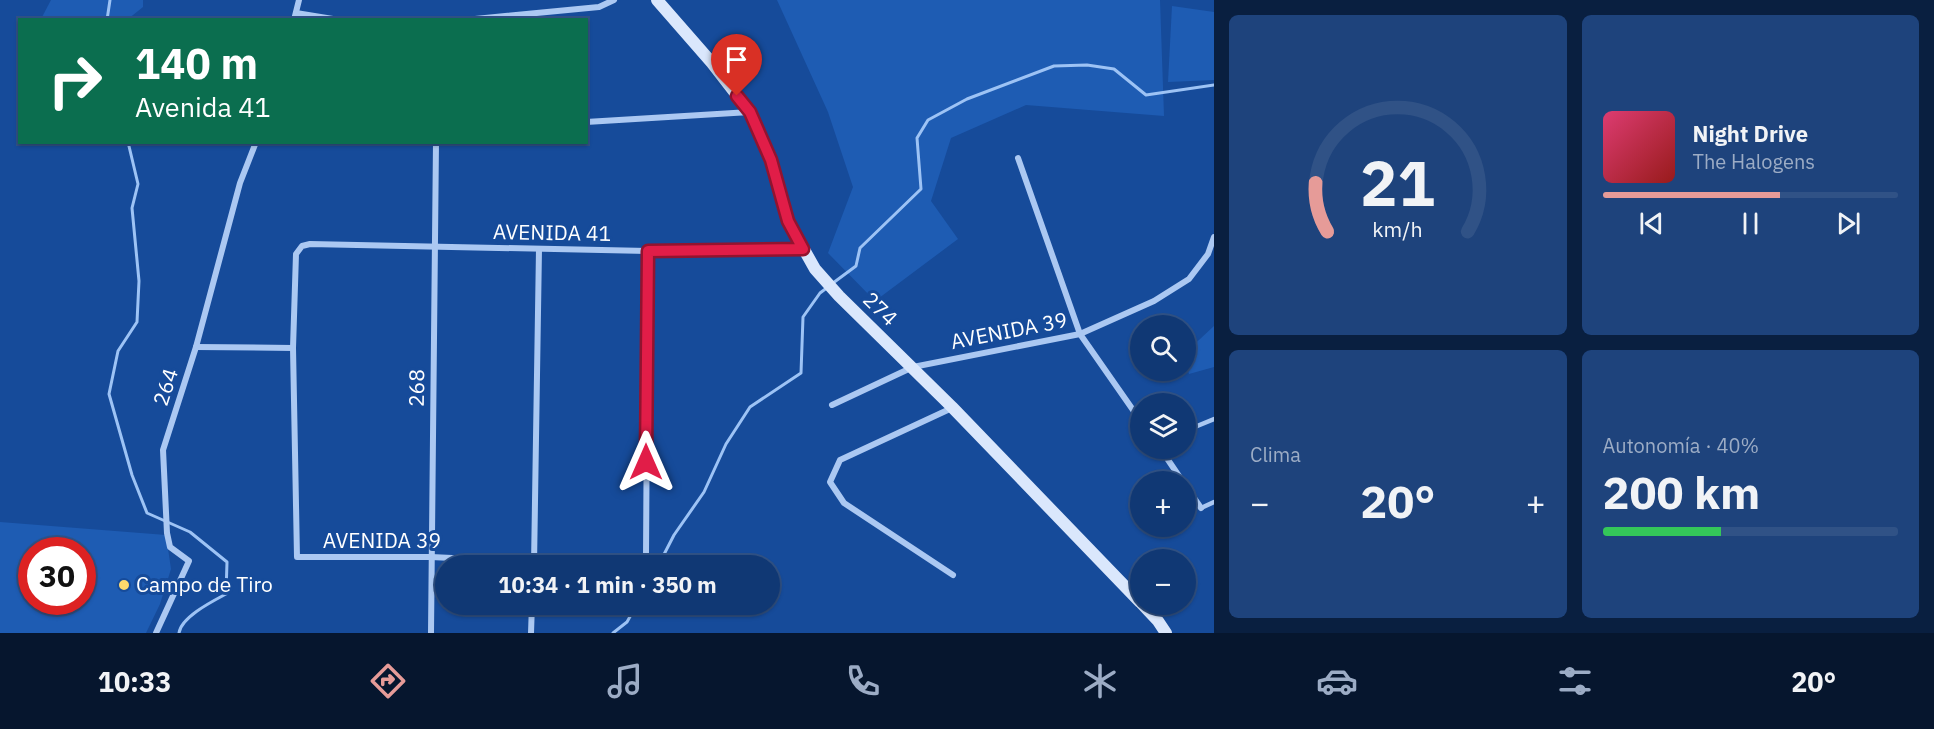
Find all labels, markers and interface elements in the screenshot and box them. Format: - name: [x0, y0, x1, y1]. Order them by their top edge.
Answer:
- pin: [711, 34, 762, 96]
- text: 140 m: [135, 36, 258, 91]
- icon: right: [36, 42, 114, 120]
- icon: arrive: [720, 43, 753, 76]
- text: Avenida 41: [135, 89, 271, 124]
- text: Night Drive: [1693, 119, 1808, 148]
- text: 21: [1360, 142, 1435, 223]
- text: The Halogens: [1693, 148, 1815, 175]
- icon: previous: [1635, 207, 1668, 240]
- icon: pause: [1734, 207, 1767, 240]
- icon: next: [1832, 207, 1865, 240]
- text: km/h: [1373, 216, 1423, 244]
- street label: AVENIDA 41: [493, 217, 611, 247]
- street label: 274: [857, 285, 904, 331]
- street label: AVENIDA 39: [948, 305, 1070, 355]
- map controls: [1130, 315, 1196, 615]
- button: search: [1130, 315, 1196, 381]
- street label: 264: [146, 364, 184, 409]
- street label: 268: [402, 369, 430, 407]
- button: layers: [1130, 393, 1196, 459]
- position arrow: [614, 430, 678, 494]
- text: Autonomía · 40%: [1603, 432, 1759, 459]
- text: Clima: [1250, 441, 1301, 468]
- text: 200 km: [1603, 463, 1760, 521]
- button: +: [1130, 471, 1196, 537]
- text: 20°: [1360, 472, 1435, 530]
- text: −: [1250, 481, 1270, 524]
- text: +: [1526, 481, 1546, 524]
- street label: AVENIDA 39: [323, 526, 441, 554]
- speed limit sign: 30: [18, 537, 96, 615]
- button: −: [1130, 549, 1196, 615]
- place label: Campo de Tiro: [136, 570, 273, 598]
- text: 10:34 · 1 min · 350 m: [498, 570, 717, 599]
- marker: Campo de Tiro: [117, 578, 131, 592]
- icon: directions: [367, 660, 409, 702]
- icon: music: [604, 660, 646, 702]
- icon: phone: [842, 660, 884, 702]
- icon: climate: [1079, 660, 1121, 702]
- icon: car: [1316, 660, 1358, 702]
- icon: filters: [1554, 660, 1596, 702]
- text: 10:33: [98, 664, 171, 699]
- text: 20°: [1791, 664, 1836, 699]

